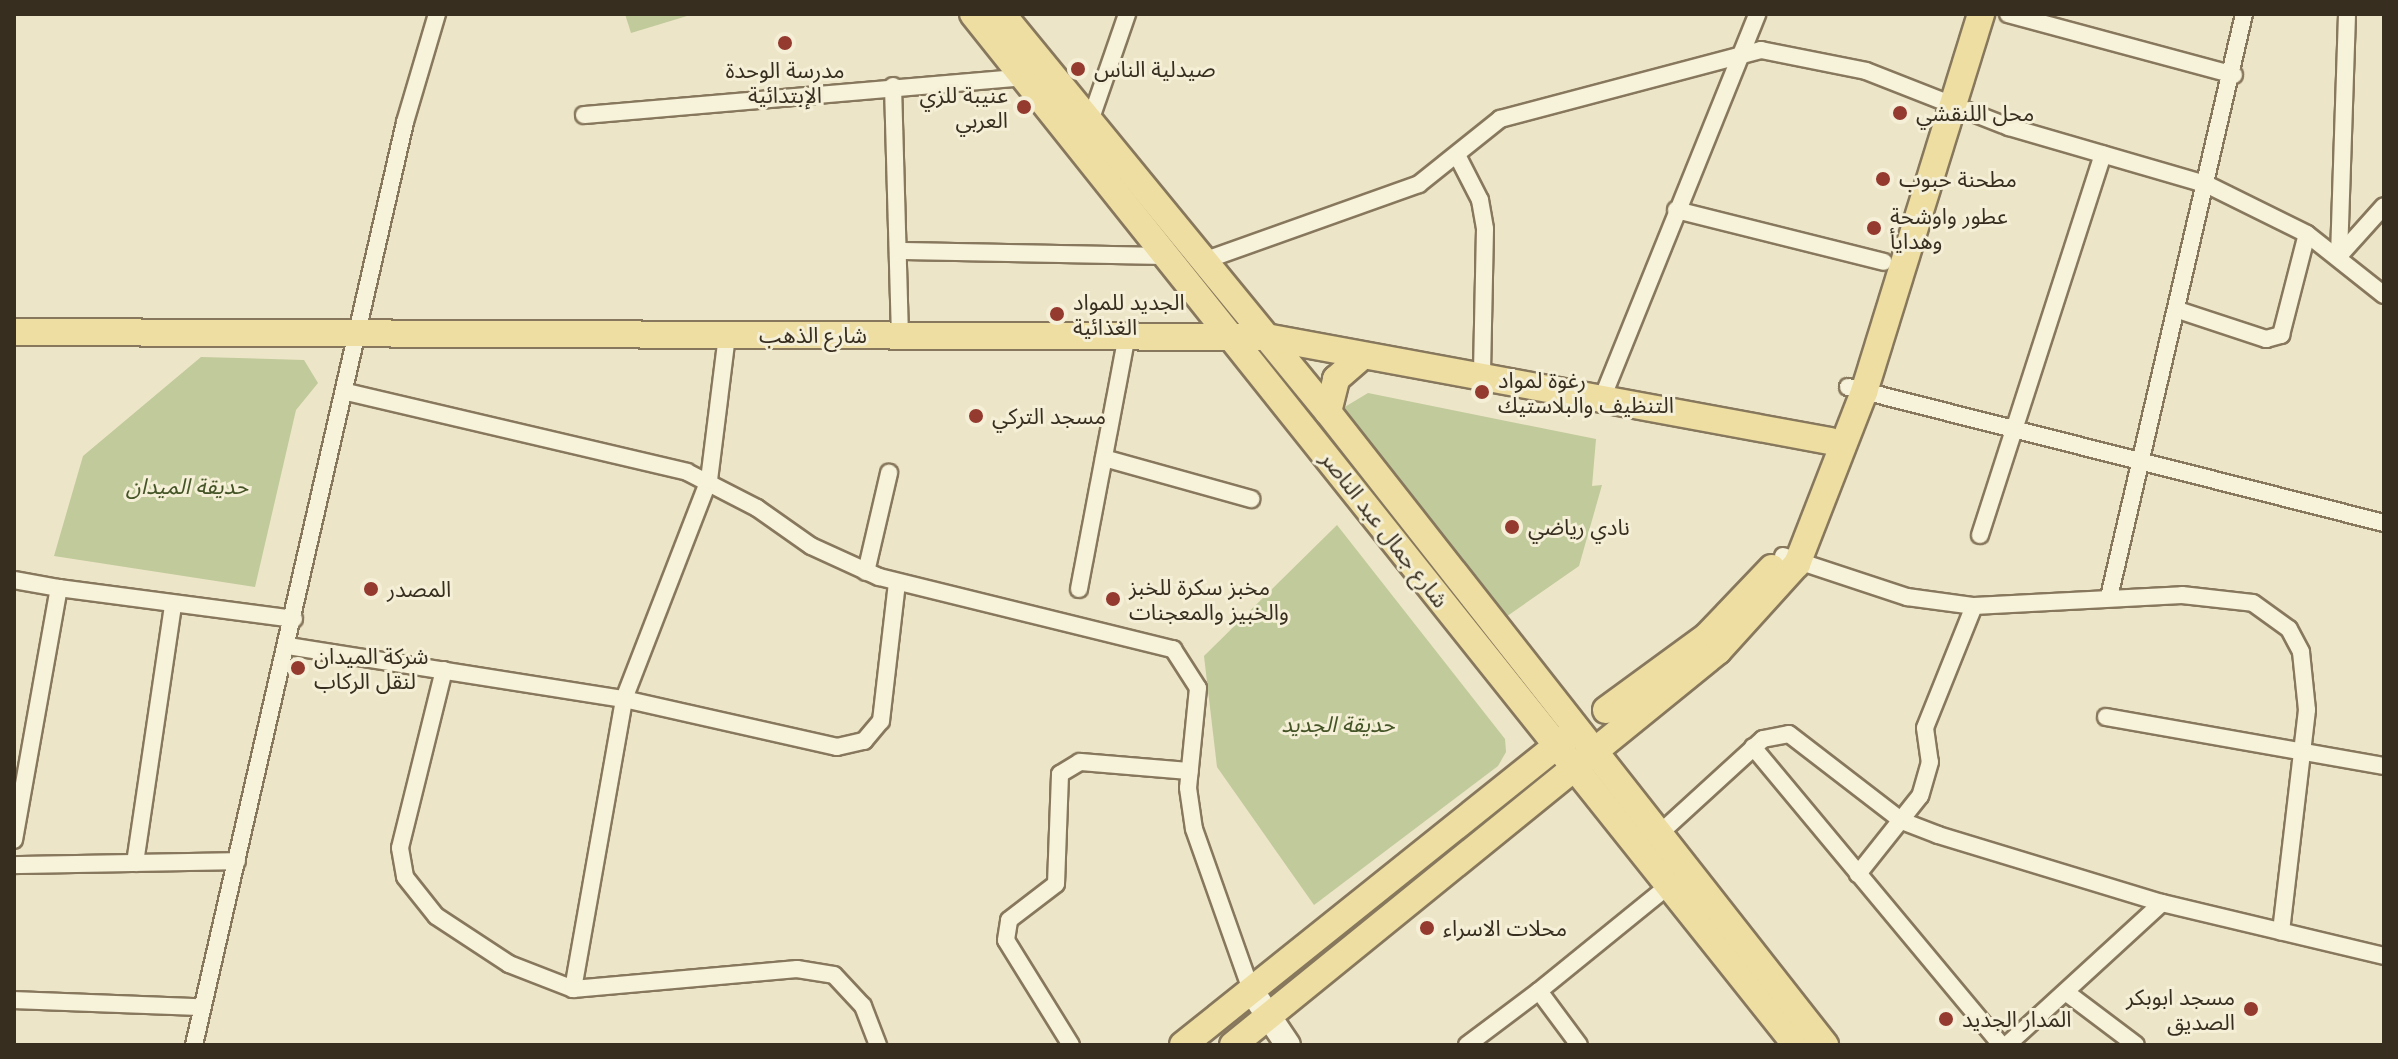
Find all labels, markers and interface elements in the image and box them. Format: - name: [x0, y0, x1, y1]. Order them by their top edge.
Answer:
- marker: مدرسة الوحدة الإبتدائية: [776, 34, 794, 52]
- place label: مدرسة الوحدة الإبتدائية: [725, 56, 845, 108]
- place label: صيدلية الناس: [1094, 56, 1216, 82]
- marker: صيدلية الناس: [1069, 60, 1087, 78]
- place label: عنيبة للزي العربي: [919, 81, 1008, 132]
- marker: عنيبة للزي العربي: [1015, 98, 1033, 116]
- place label: محل اللنقشي: [1916, 100, 2034, 126]
- marker: محل اللنقشي: [1891, 104, 1909, 122]
- place label: مطحنة حبوب: [1899, 166, 2017, 192]
- marker: مطحنة حبوب: [1874, 170, 1892, 188]
- place label: عطور واوشحة وهدايأ: [1890, 202, 2008, 254]
- marker: عطور واوشحة وهدايأ: [1865, 219, 1883, 237]
- place label: الجديد للمواد الغذائية: [1073, 288, 1185, 340]
- marker: الجديد للمواد الغذائية: [1048, 305, 1066, 323]
- street label: شارع الذهب: [759, 322, 867, 348]
- place label: رغوة لمواد التنظيف والبلاستيك: [1498, 366, 1674, 418]
- marker: رغوة لمواد التنظيف والبلاستيك: [1473, 383, 1491, 401]
- place label: مسجد التركي: [992, 403, 1106, 429]
- marker: مسجد التركي: [967, 407, 985, 425]
- street label: شارع جمال عبد الناصر: [1316, 446, 1454, 612]
- park label: حديقة الميدان: [126, 473, 248, 499]
- place label: نادي رياضي: [1528, 514, 1630, 540]
- marker: نادي رياضي: [1503, 518, 1521, 536]
- place label: مخبز سكرة للخبز والخبيز والمعجنات: [1129, 573, 1289, 624]
- place label: المصدر: [387, 576, 451, 602]
- marker: المصدر: [362, 580, 380, 598]
- marker: مخبز سكرة للخبز والخبيز والمعجنات: [1104, 590, 1122, 608]
- place label: شركة الميدان لنقل الركاب: [314, 642, 428, 694]
- marker: شركة الميدان لنقل الركاب: [289, 659, 307, 677]
- park label: حديقة الجديد: [1281, 711, 1395, 737]
- place label: محلات الاسراء: [1443, 915, 1567, 941]
- marker: محلات الاسراء: [1418, 919, 1436, 937]
- place label: مسجد ابوبكر الصديق: [2126, 983, 2235, 1034]
- marker: مسجد ابوبكر الصديق: [2242, 1000, 2260, 1018]
- place label: المدار الجديد: [1962, 1006, 2071, 1032]
- marker: المدار الجديد: [1937, 1010, 1955, 1028]

